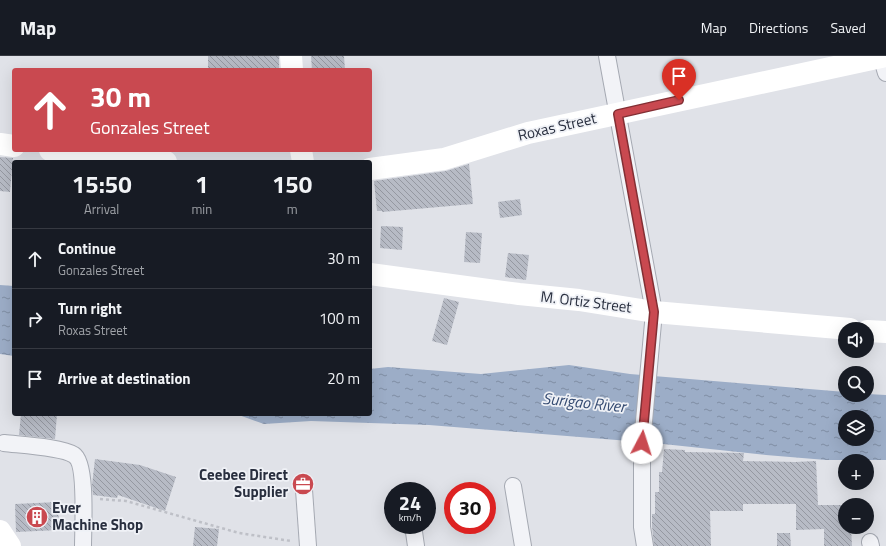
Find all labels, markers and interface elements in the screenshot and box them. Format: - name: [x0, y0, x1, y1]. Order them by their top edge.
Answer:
- text: Map: [20, 13, 56, 42]
- text: Map: [701, 17, 727, 38]
- text: Directions: [749, 17, 808, 38]
- text: Saved: [830, 17, 866, 38]
- pin: [662, 59, 696, 100]
- icon: arrive: [668, 65, 690, 87]
- text: 30 m: [90, 75, 151, 118]
- icon: ahead: [24, 84, 76, 136]
- street label: Roxas Street: [515, 106, 599, 147]
- text: Gonzales Street: [90, 114, 209, 141]
- text: 15:50: [72, 166, 132, 202]
- text: 1: [195, 166, 209, 202]
- text: 150: [272, 166, 312, 202]
- text: Arrival: [84, 199, 119, 219]
- text: min: [191, 199, 212, 219]
- text: m: [287, 199, 298, 219]
- text: Continue: [58, 237, 116, 260]
- text: 30 m: [327, 247, 360, 270]
- icon: ahead: [24, 248, 46, 270]
- text: Gonzales Street: [58, 260, 144, 280]
- street label: M. Ortiz Street: [539, 285, 634, 319]
- text: Turn right: [58, 297, 122, 320]
- text: 100 m: [319, 307, 360, 330]
- icon: right: [24, 308, 46, 330]
- text: Roxas Street: [58, 320, 127, 340]
- map controls: [838, 322, 874, 534]
- button: sound: [838, 322, 874, 358]
- button: search: [838, 366, 874, 402]
- text: Arrive at destination: [58, 367, 191, 390]
- text: 20 m: [327, 367, 360, 390]
- icon: arrive: [24, 368, 46, 390]
- water label: Surigao River: [541, 386, 628, 418]
- button: layers: [838, 410, 874, 446]
- position arrow: [621, 422, 663, 464]
- button: +: [838, 454, 874, 490]
- place label: Ceebee Direct Supplier: [199, 463, 289, 503]
- office icon: Ceebee Direct Supplier: [290, 471, 316, 497]
- speed limit sign: 30: [444, 482, 496, 534]
- text: 24: [399, 487, 421, 518]
- place label: Ever Machine Shop: [52, 496, 143, 536]
- button: −: [838, 498, 874, 534]
- building icon: Ever Machine Shop: [24, 504, 50, 530]
- text: km/h: [399, 510, 421, 525]

